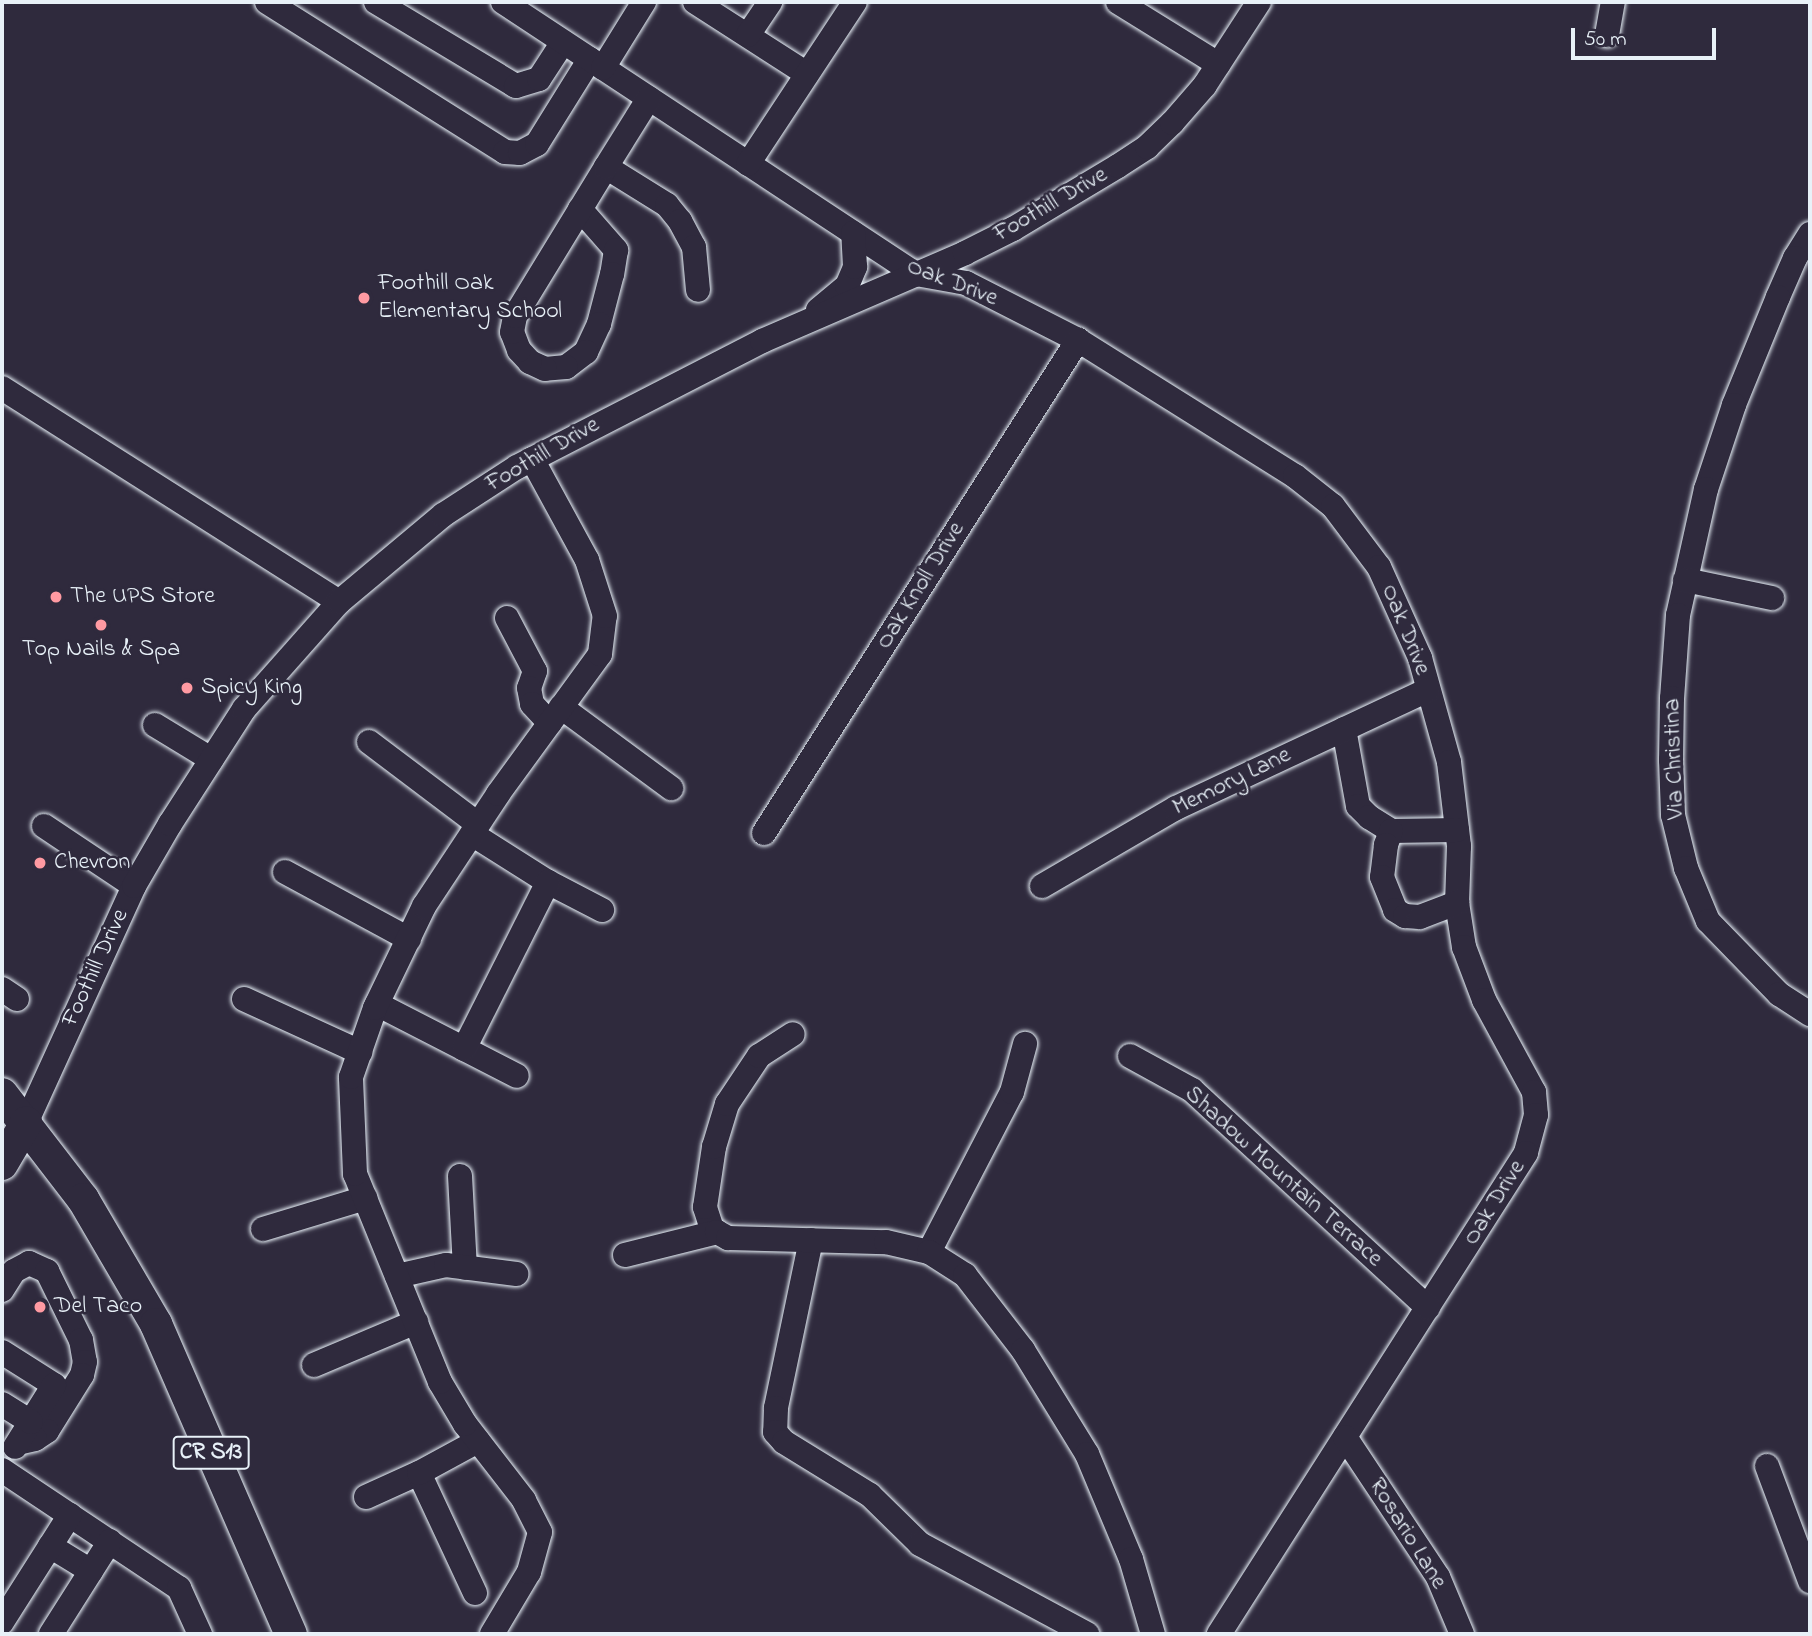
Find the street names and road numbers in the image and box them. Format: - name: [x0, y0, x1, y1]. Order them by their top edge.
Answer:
- street label: Foothill Drive: [989, 161, 1113, 249]
- street label: Oak Drive: [902, 252, 1002, 314]
- street label: Foothill Drive: [481, 411, 605, 499]
- street label: Oak Knoll Drive: [870, 517, 972, 655]
- street label: Oak Drive: [1374, 580, 1436, 680]
- street label: Via Christina: [1658, 698, 1692, 820]
- street label: Memory Lane: [1168, 741, 1296, 823]
- street label: Foothill Drive: [56, 905, 136, 1031]
- street label: Shadow Mountain Terrace: [1178, 1080, 1388, 1274]
- street label: Oak Drive: [1458, 1155, 1532, 1251]
- road number: CR S13: [172, 1434, 249, 1472]
- street label: Rosario Lane: [1362, 1473, 1452, 1595]

